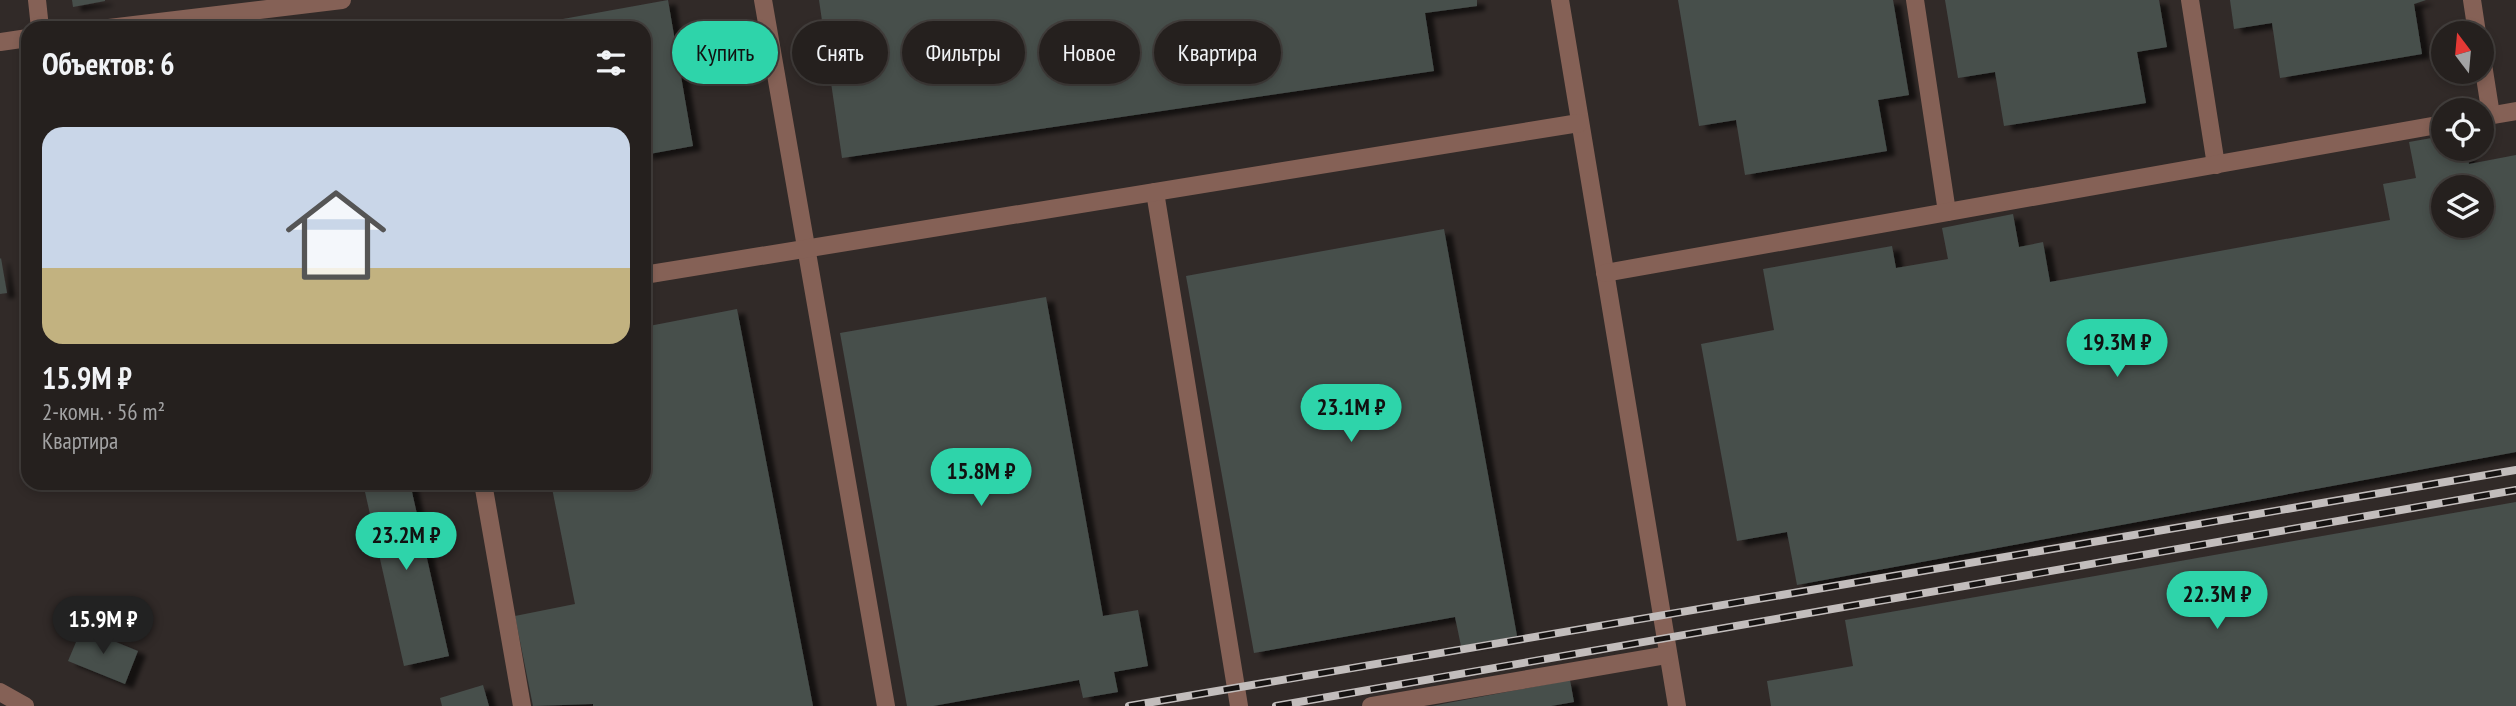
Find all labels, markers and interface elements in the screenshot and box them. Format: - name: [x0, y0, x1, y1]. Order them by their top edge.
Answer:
- chip: Купить: [672, 21, 778, 84]
- chip: Снять: [792, 21, 888, 84]
- chip: Фильтры: [902, 21, 1025, 84]
- chip: Новое: [1039, 21, 1140, 84]
- chip: Квартира: [1154, 21, 1281, 84]
- north arrow: [2431, 21, 2494, 84]
- map controls: [2431, 21, 2494, 238]
- text: Объектов: 6: [42, 44, 175, 83]
- icon: filters: [592, 44, 630, 82]
- button: locate: [2431, 98, 2494, 161]
- icon: home: [273, 172, 399, 298]
- button: layers: [2431, 175, 2494, 238]
- pin: 19.3M ₽: [2052, 320, 2182, 379]
- text: 19.3M ₽: [2083, 327, 2151, 356]
- text: 15.9M ₽: [42, 358, 132, 397]
- pin: 23.1M ₽: [1286, 384, 1416, 444]
- text: 23.1M ₽: [1317, 392, 1385, 421]
- text: 2-комн. · 56 m²: [42, 397, 165, 426]
- text: Квартира: [42, 426, 118, 455]
- pin: 15.8M ₽: [916, 448, 1046, 508]
- text: 15.8M ₽: [947, 456, 1015, 485]
- pin: 23.2M ₽: [341, 512, 471, 572]
- text: 23.2M ₽: [372, 520, 440, 549]
- pin: 22.3M ₽: [2152, 572, 2282, 631]
- text: 22.3M ₽: [2183, 579, 2251, 608]
- pin: 15.9M ₽: [38, 596, 168, 656]
- text: 15.9M ₽: [69, 604, 137, 633]

